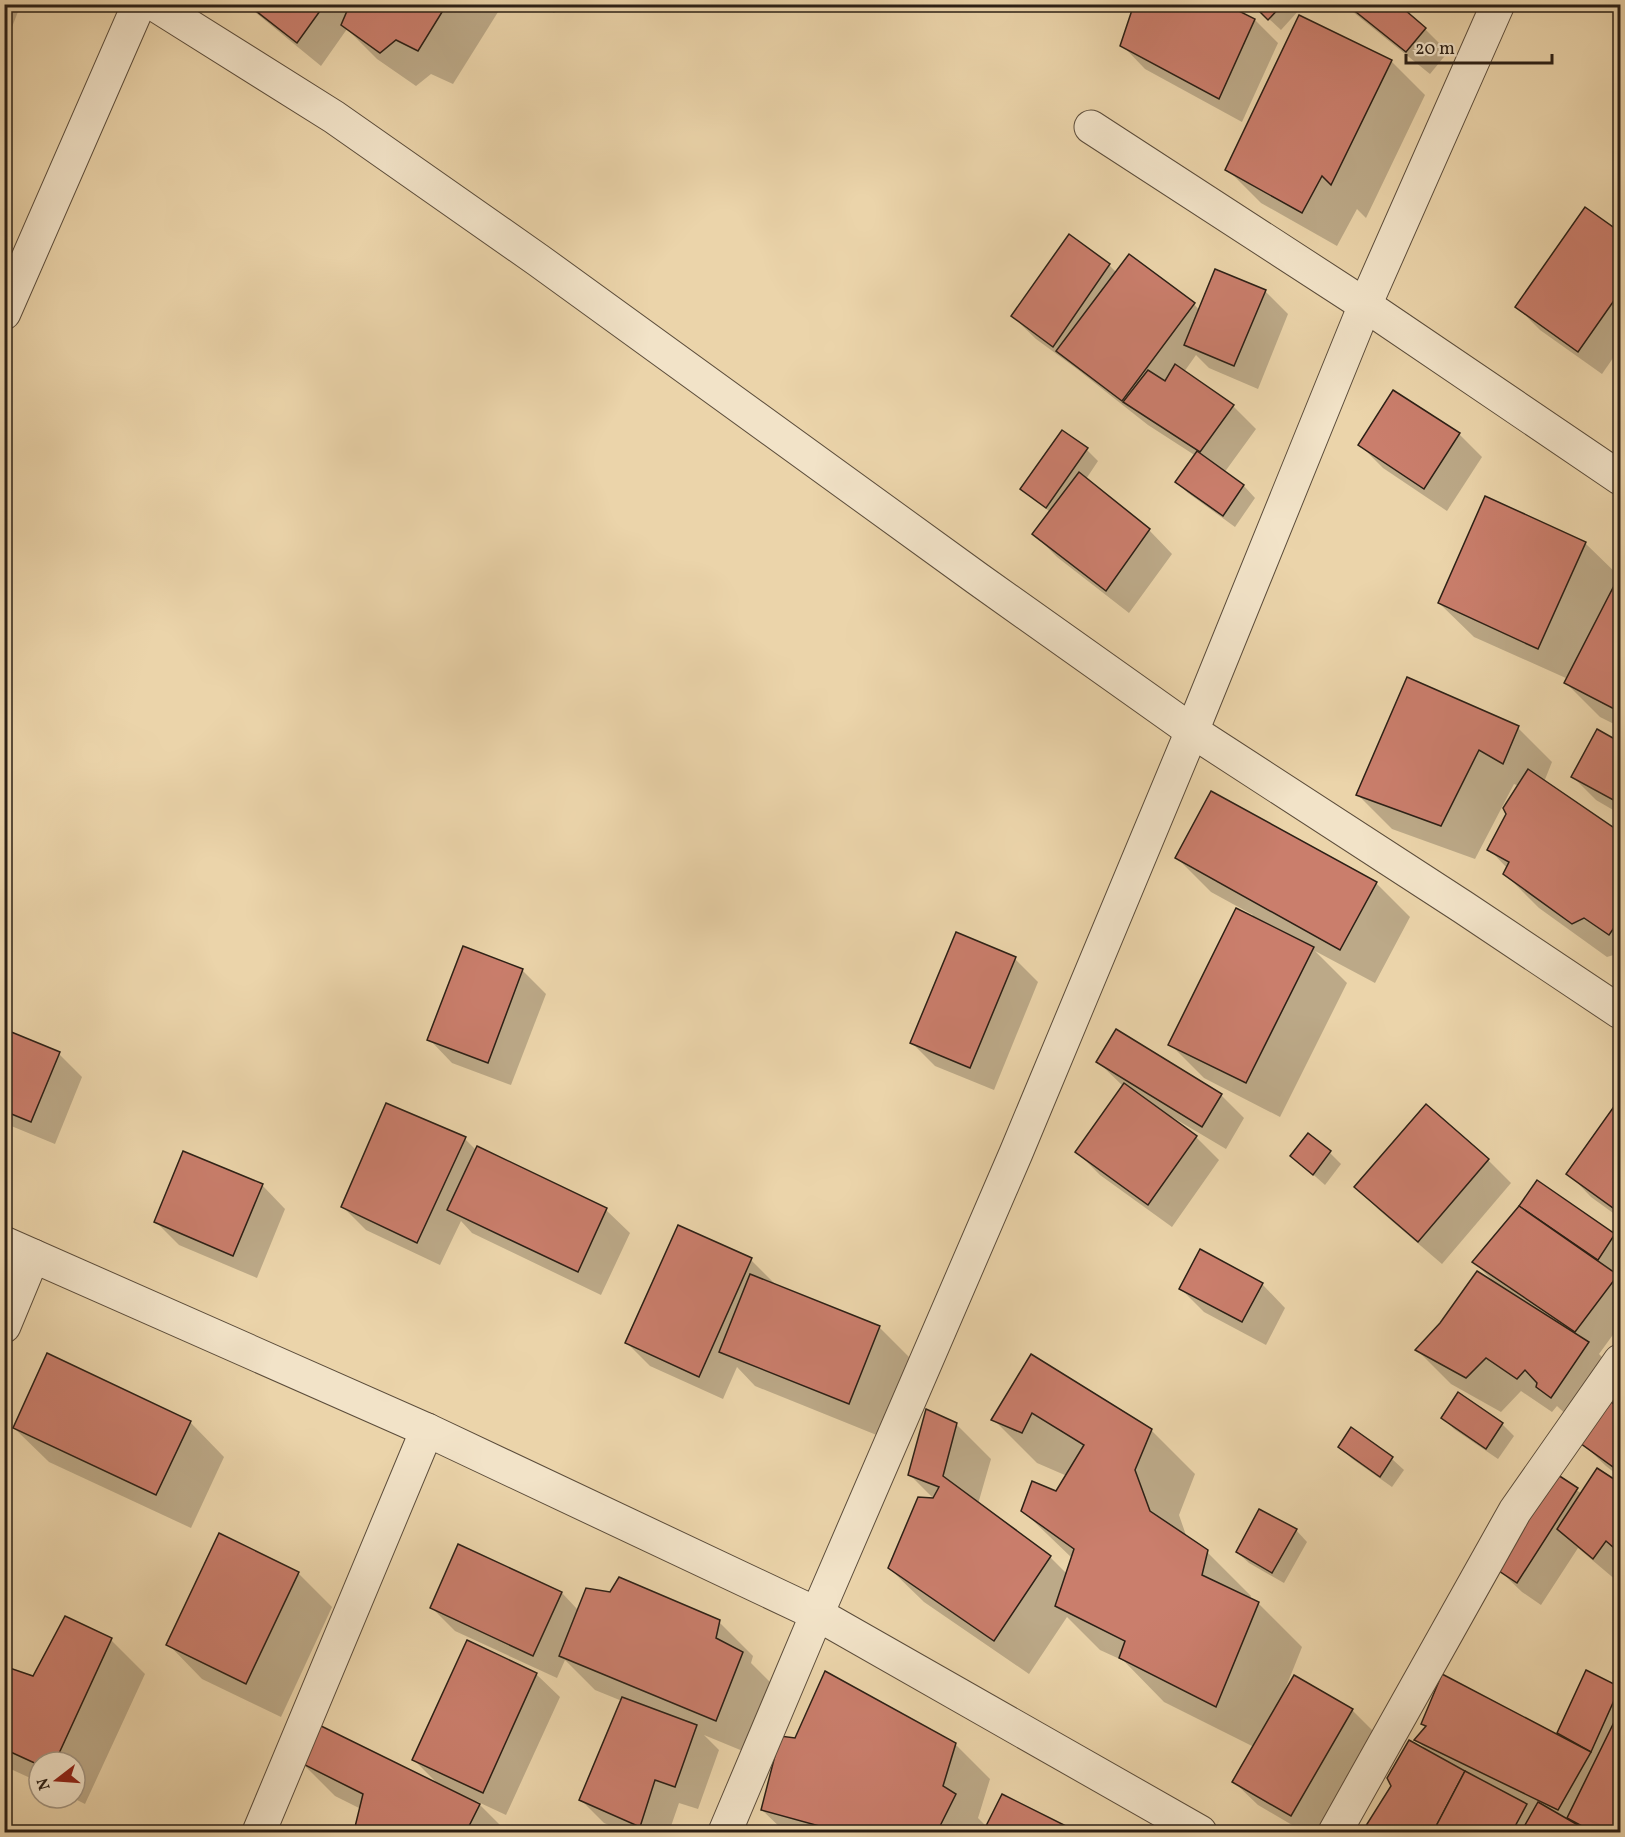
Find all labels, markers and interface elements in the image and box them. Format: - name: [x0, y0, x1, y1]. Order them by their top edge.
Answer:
- scale bar: [1406, 27, 1552, 65]
- text: 20 m: [1415, 37, 1455, 62]
- north arrow: [27, 1750, 87, 1810]
- text: N: [32, 1775, 57, 1793]

